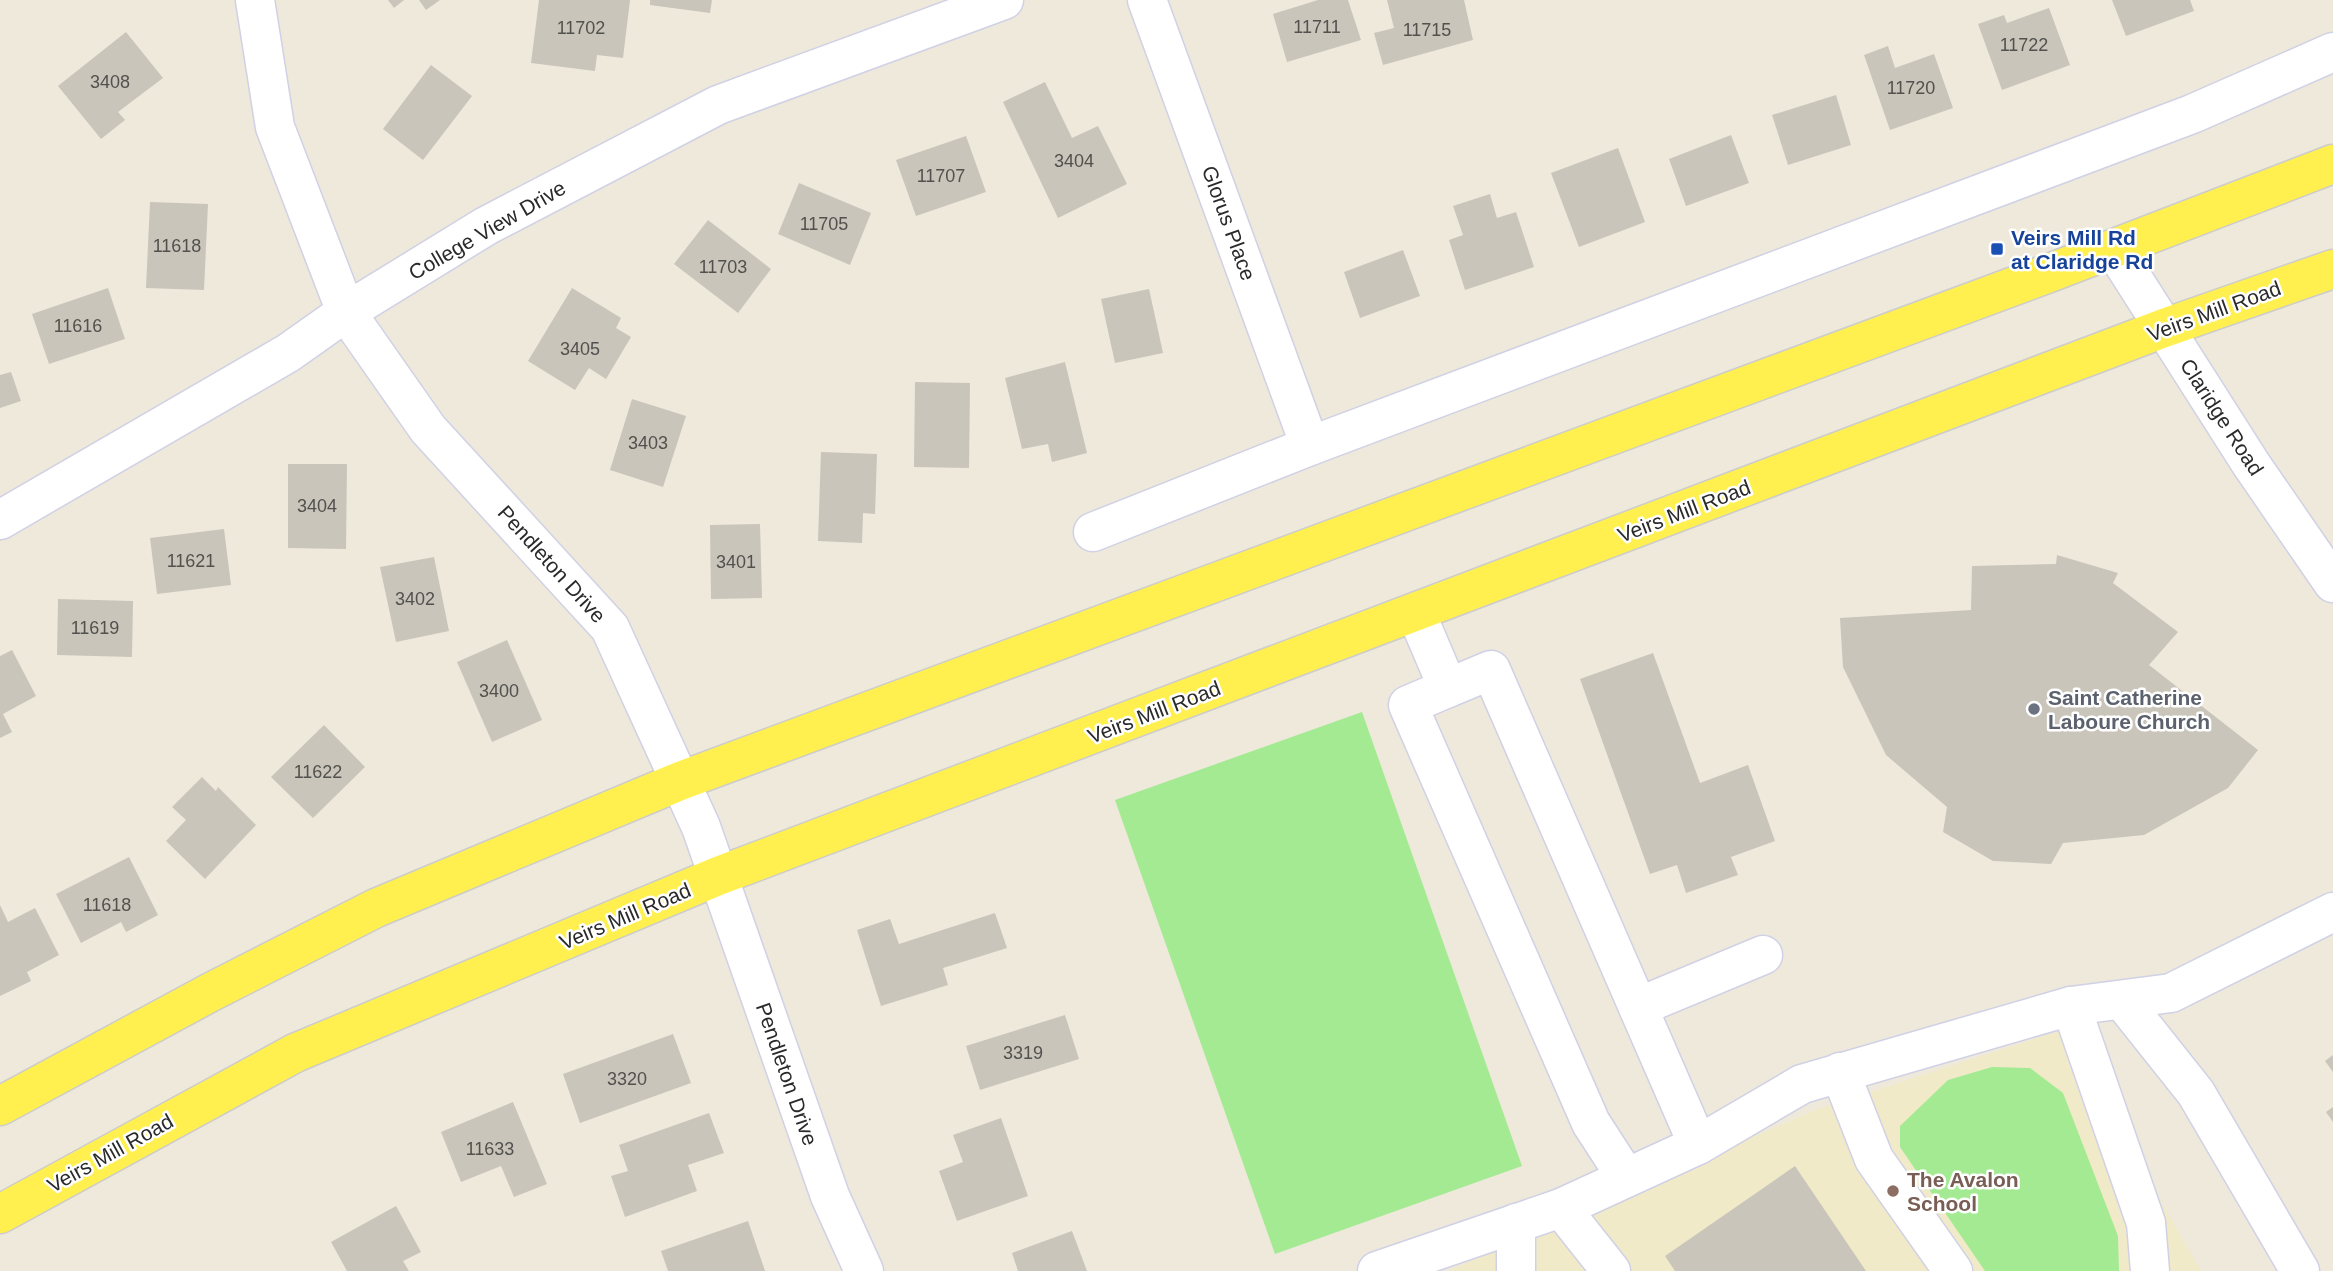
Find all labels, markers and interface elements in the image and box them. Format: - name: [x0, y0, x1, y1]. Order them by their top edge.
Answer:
- house number: 11711: [1293, 17, 1341, 37]
- house number: 11702: [557, 18, 605, 38]
- house number: 11715: [1403, 20, 1451, 40]
- house number: 11722: [2000, 35, 2048, 55]
- house number: 3408: [90, 72, 130, 92]
- house number: 11720: [1887, 78, 1935, 98]
- house number: 3404: [1054, 151, 1094, 171]
- street label: Glorus Place: [1198, 163, 1260, 283]
- house number: 11707: [917, 166, 965, 186]
- street label: College View Drive: [405, 176, 569, 284]
- house number: 11705: [800, 214, 848, 234]
- place label: Veirs Mill Rd at Claridge Rd: [2011, 226, 2153, 273]
- house number: 11618: [153, 236, 201, 256]
- marker: Veirs Mill Rd at Claridge Rd: [1989, 241, 2005, 257]
- house number: 11703: [699, 257, 747, 277]
- street label: Veirs Mill Road: [2144, 276, 2284, 346]
- house number: 11616: [54, 316, 102, 336]
- house number: 3405: [560, 339, 600, 359]
- street label: Claridge Road: [2176, 354, 2268, 480]
- house number: 3403: [628, 433, 668, 453]
- street label: Veirs Mill Road: [1614, 475, 1754, 547]
- house number: 3404: [297, 496, 337, 516]
- street label: Pendleton Drive: [493, 501, 611, 627]
- house number: 11621: [167, 551, 215, 571]
- house number: 3401: [716, 552, 756, 572]
- house number: 3402: [395, 589, 435, 609]
- house number: 11619: [71, 618, 119, 638]
- street label: Veirs Mill Road: [1084, 676, 1224, 748]
- house number: 3400: [479, 681, 519, 701]
- place label: Saint Catherine Laboure Church: [2048, 686, 2210, 733]
- marker: Saint Catherine Laboure Church: [2026, 701, 2042, 717]
- house number: 11622: [294, 762, 342, 782]
- street label: Veirs Mill Road: [556, 878, 694, 954]
- house number: 11618: [83, 895, 131, 915]
- street label: Pendleton Drive: [752, 1000, 822, 1148]
- house number: 3319: [1003, 1043, 1043, 1063]
- house number: 3320: [607, 1069, 647, 1089]
- street label: Veirs Mill Road: [43, 1109, 177, 1197]
- house number: 11633: [466, 1139, 514, 1159]
- place label: The Avalon School: [1907, 1168, 2019, 1215]
- marker: The Avalon School: [1885, 1183, 1901, 1199]

